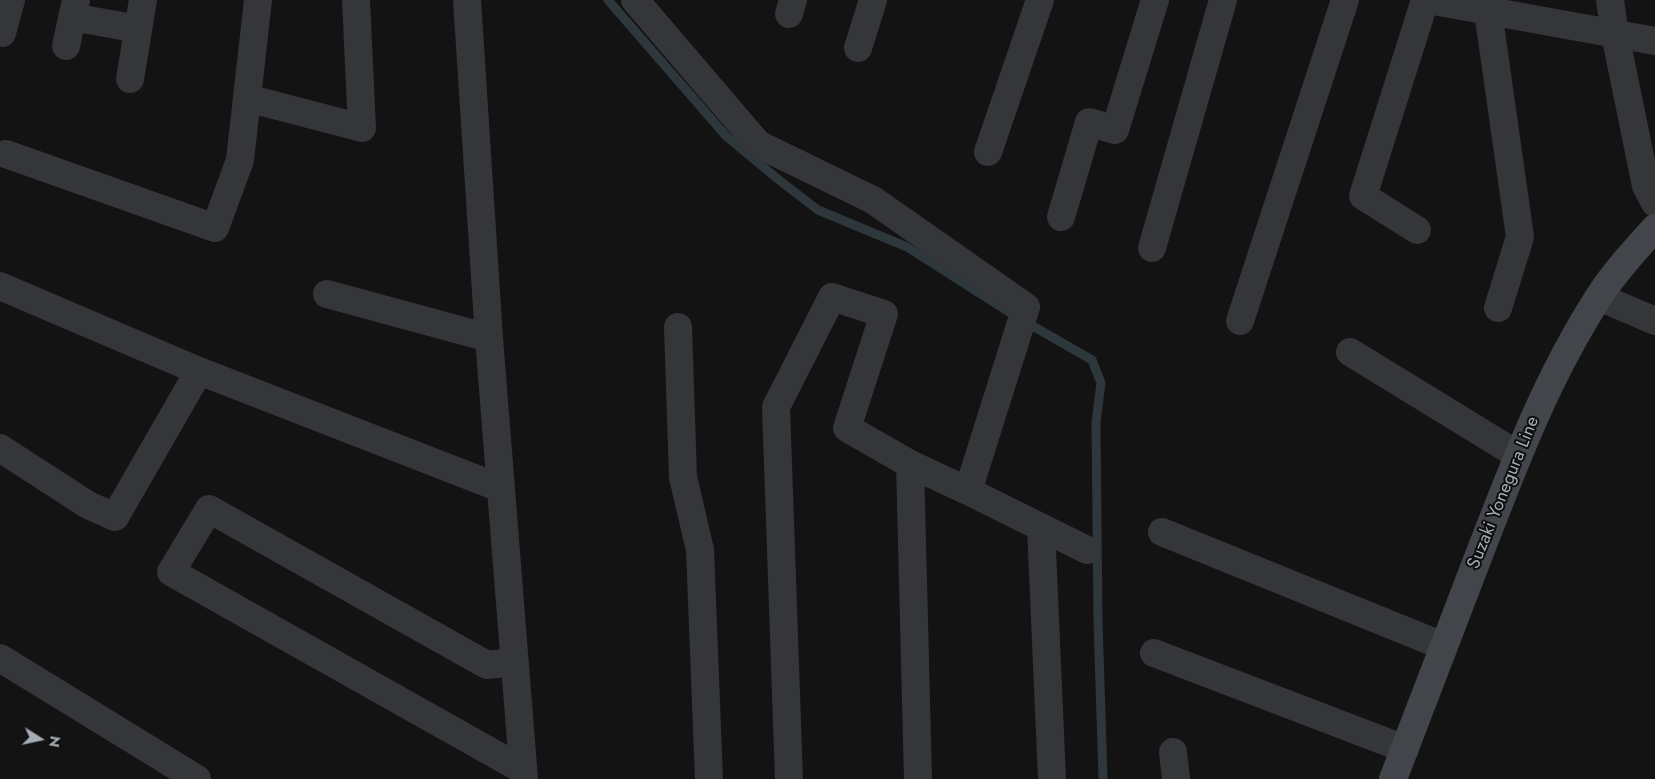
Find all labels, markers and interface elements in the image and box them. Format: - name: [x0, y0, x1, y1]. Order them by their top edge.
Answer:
- street label: Suzaki Yonegura Line: [1464, 414, 1544, 572]
- north arrow: [15, 714, 65, 764]
- text: N: [44, 734, 66, 749]

